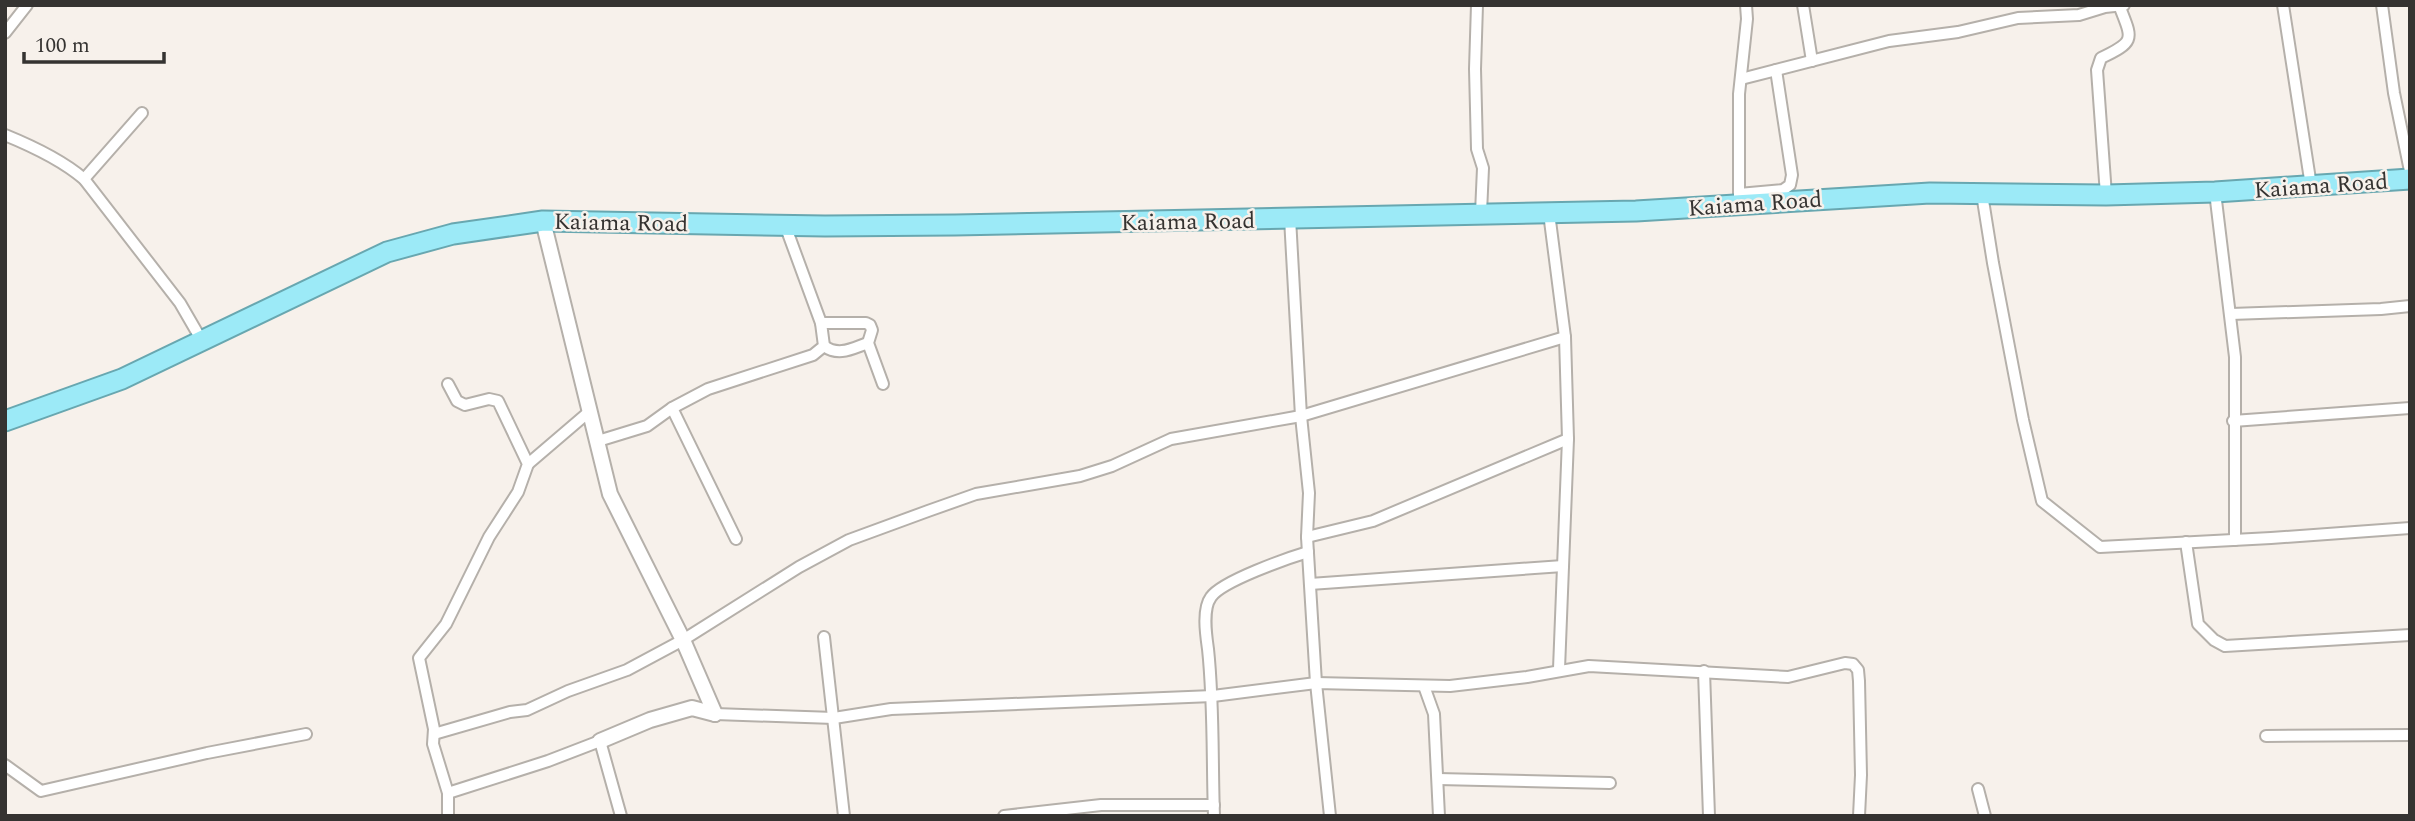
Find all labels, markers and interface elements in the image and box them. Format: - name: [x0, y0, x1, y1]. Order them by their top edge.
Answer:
- scale bar: [24, 21, 164, 65]
- text: 100 m: [35, 30, 90, 62]
- street label: Kaiama Road: [2253, 164, 2389, 209]
- street label: Kaiama Road: [1687, 182, 1823, 227]
- street label: Kaiama Road: [1121, 204, 1256, 241]
- street label: Kaiama Road: [554, 205, 689, 242]

